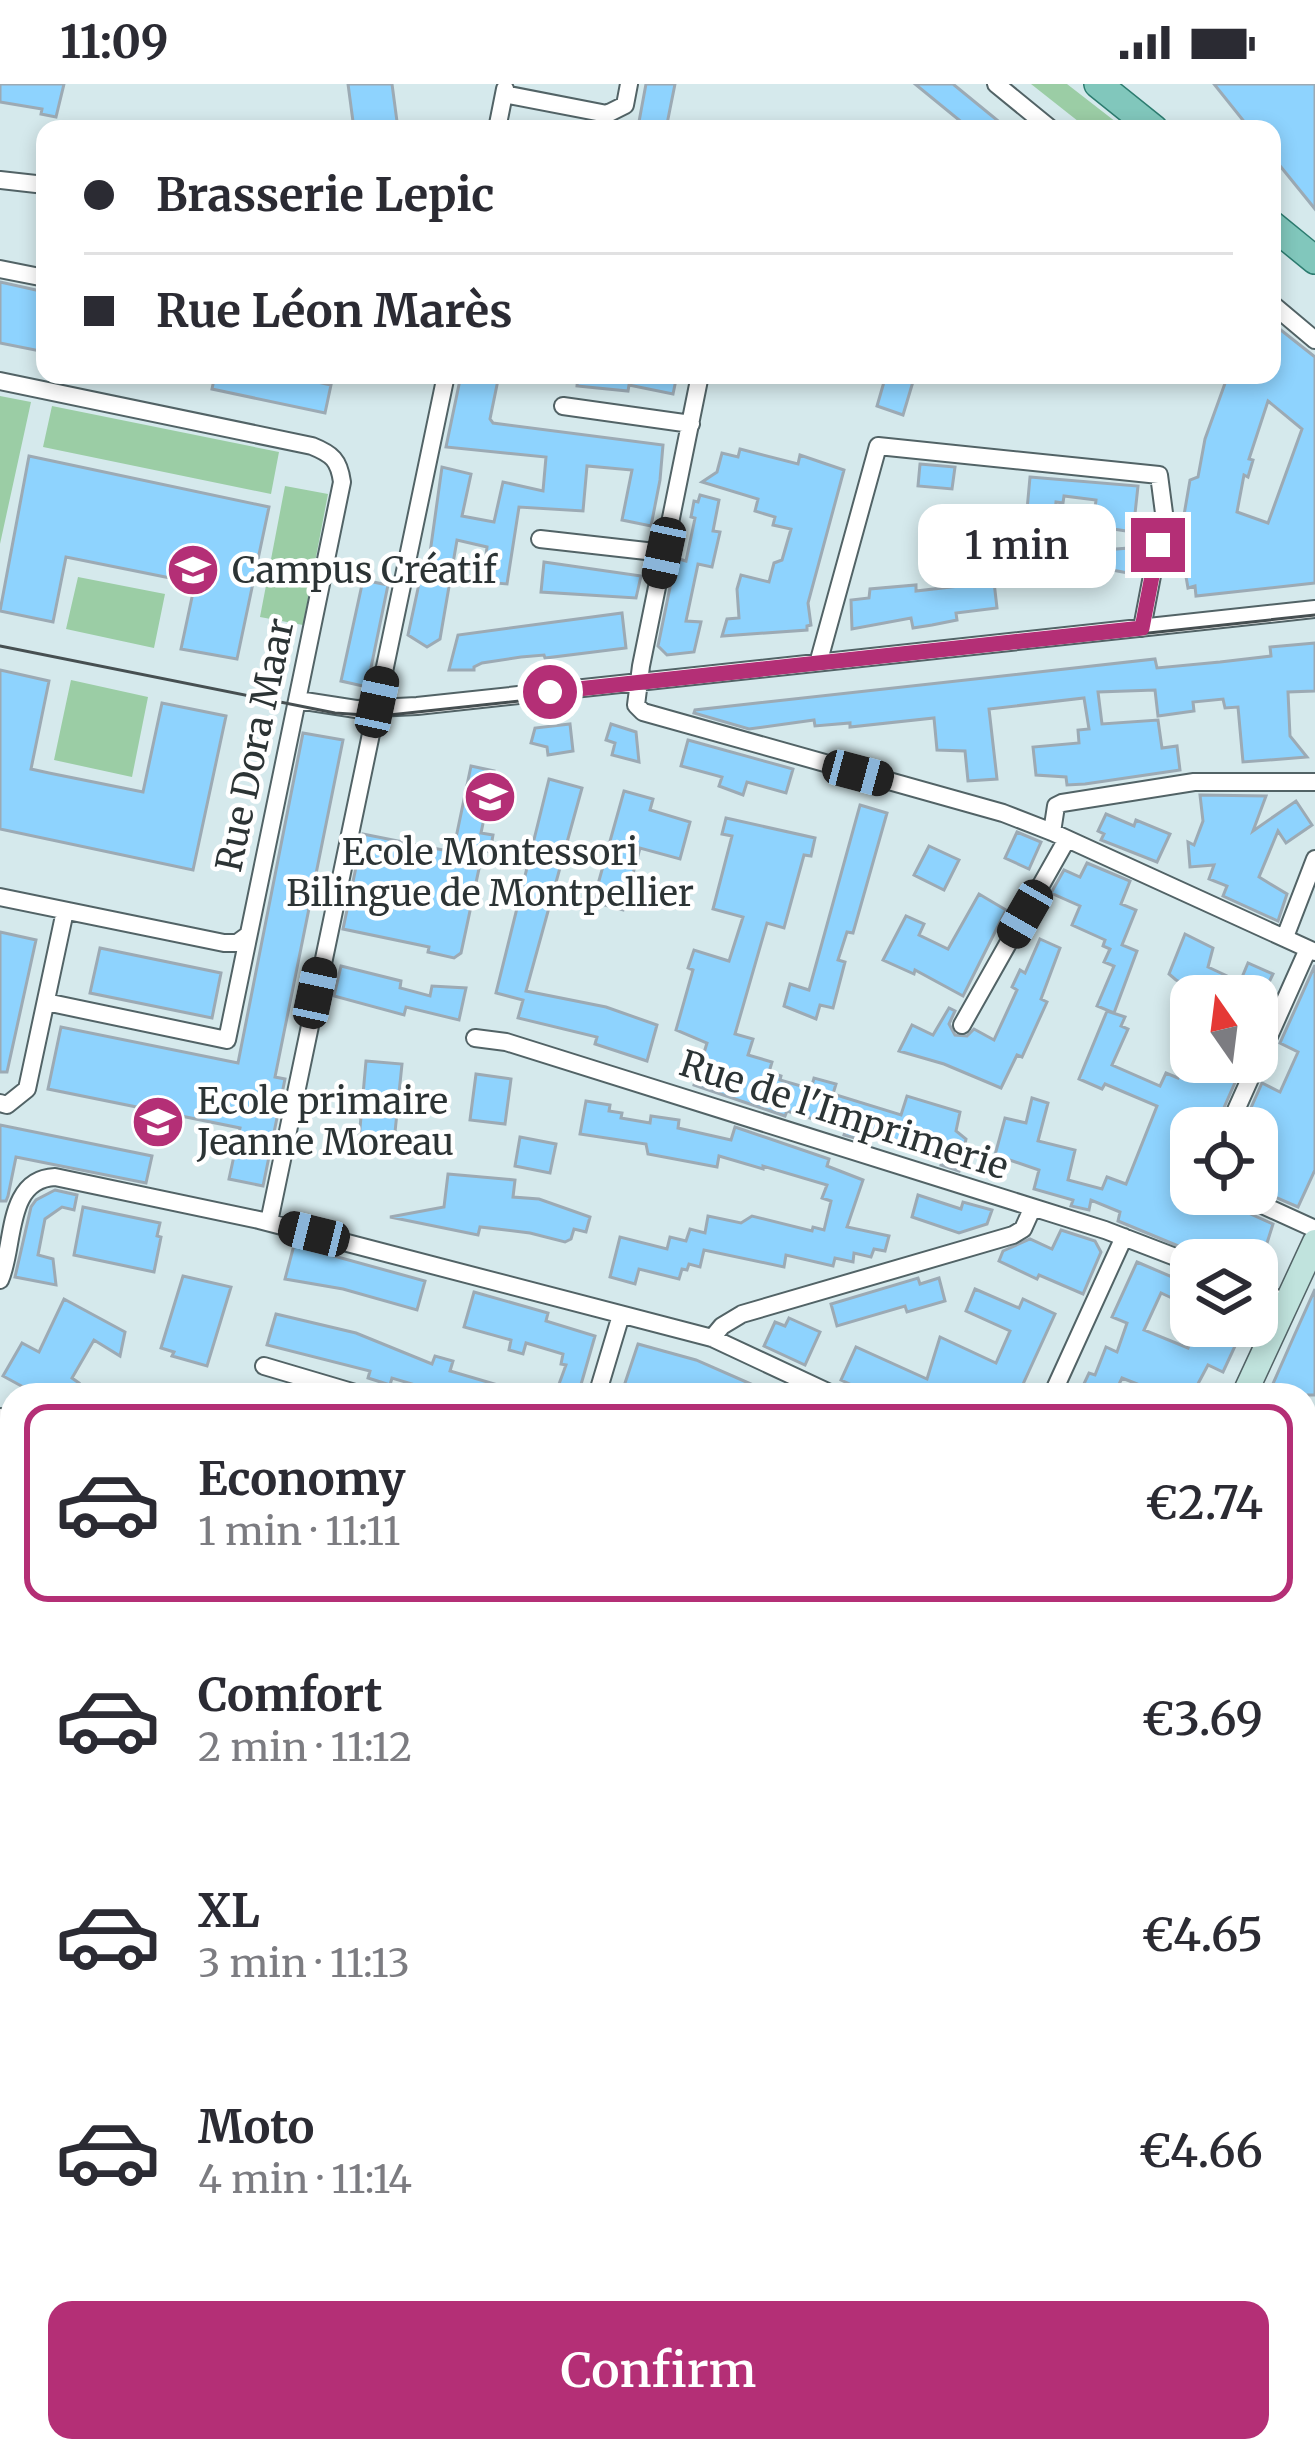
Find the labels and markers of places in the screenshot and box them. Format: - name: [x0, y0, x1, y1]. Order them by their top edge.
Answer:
- school or university icon: Campus Créatif: [165, 542, 221, 598]
- place label: Campus Créatif: [232, 548, 498, 593]
- school or university icon: Ecole Montessori Bilingue de Montpellier: [462, 769, 518, 825]
- place label: Ecole Montessori Bilingue de Montpellier: [286, 830, 694, 916]
- place label: Ecole primaire Jeanne Moreau: [196, 1079, 454, 1165]
- school or university icon: Ecole primaire Jeanne Moreau: [130, 1094, 186, 1150]

